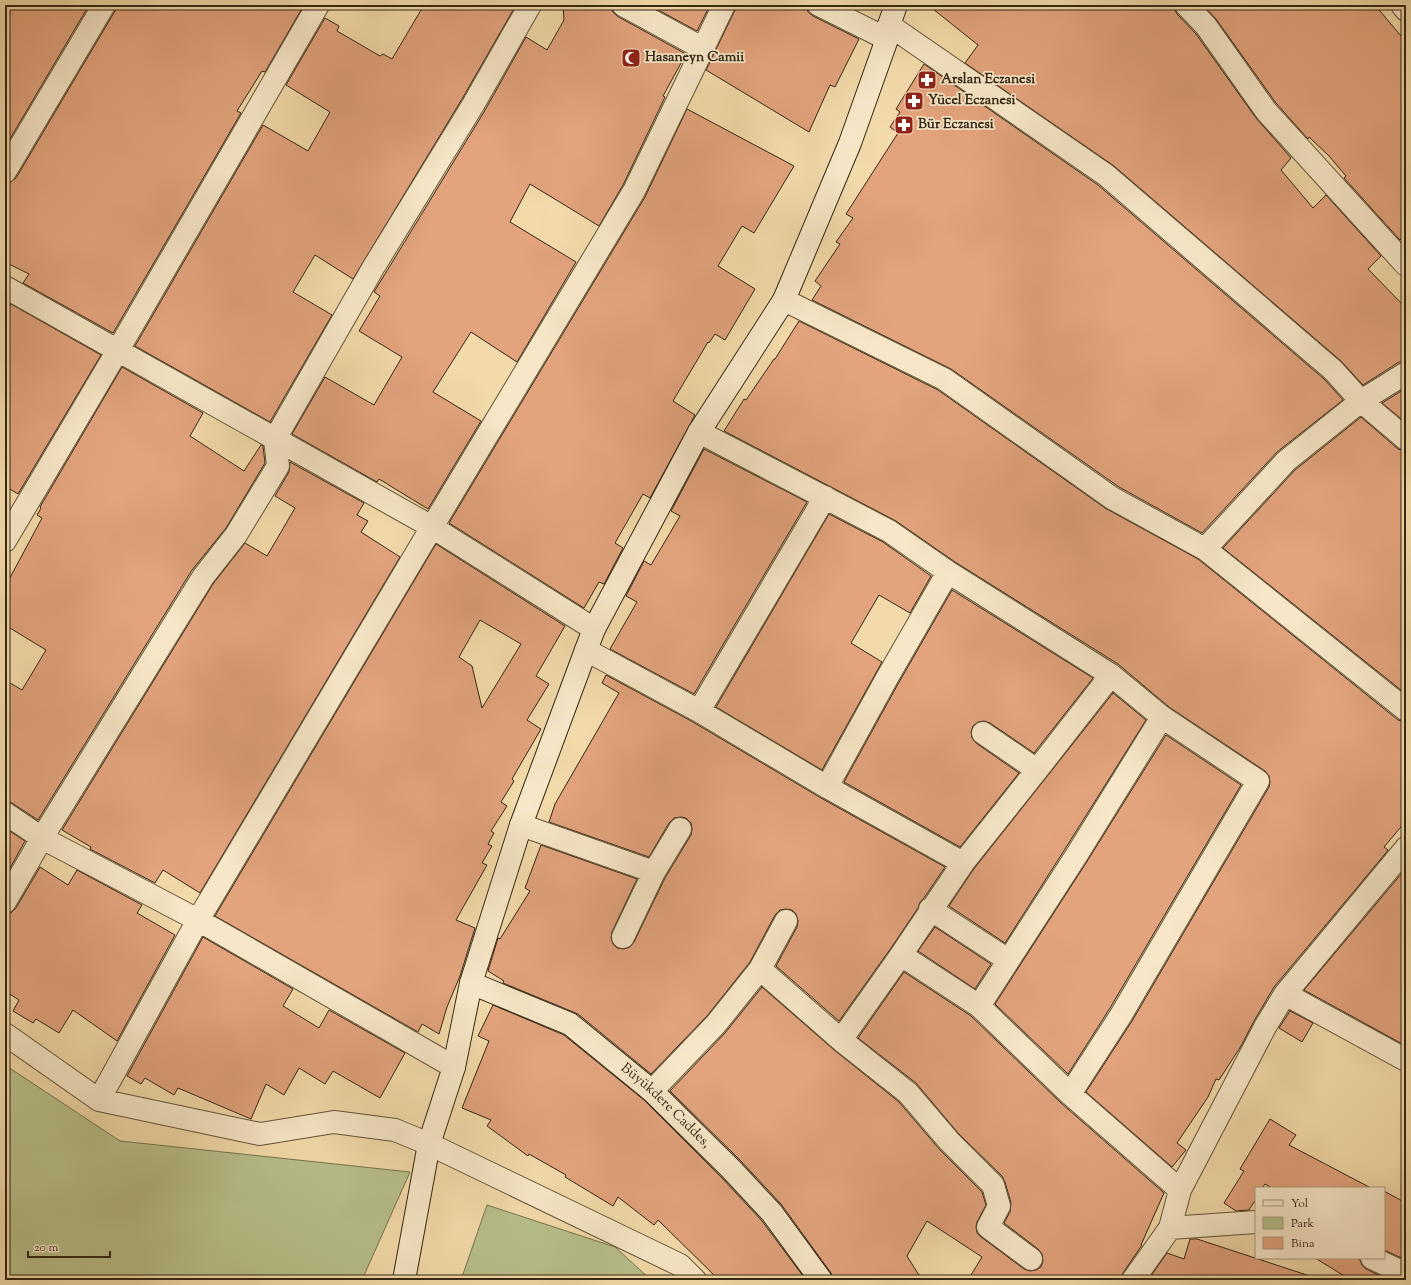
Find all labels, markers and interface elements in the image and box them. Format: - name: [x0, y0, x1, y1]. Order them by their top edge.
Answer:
- mosque icon: Hasaneyn Camii: [620, 47, 642, 69]
- place label: Hasaneyn Camii: [645, 48, 744, 68]
- pharmacy icon: Arslan Eczanesi: [916, 69, 938, 91]
- place label: Arslan Eczanesi: [941, 70, 1035, 90]
- pharmacy icon: Yücel Eczanesi: [903, 90, 925, 112]
- place label: Yücel Eczanesi: [928, 91, 1015, 111]
- pharmacy icon: Bür Eczanesi: [893, 114, 915, 136]
- place label: Bür Eczanesi: [918, 115, 994, 135]
- street label: Büyükdere Caddes,: [616, 1059, 715, 1153]
- legend: [1255, 1187, 1385, 1259]
- text: Yol: [1291, 1195, 1309, 1213]
- text: Park: [1291, 1215, 1314, 1233]
- scale bar: [28, 1233, 110, 1259]
- text: Bina: [1291, 1235, 1315, 1253]
- text: 20 m: [34, 1239, 59, 1257]

